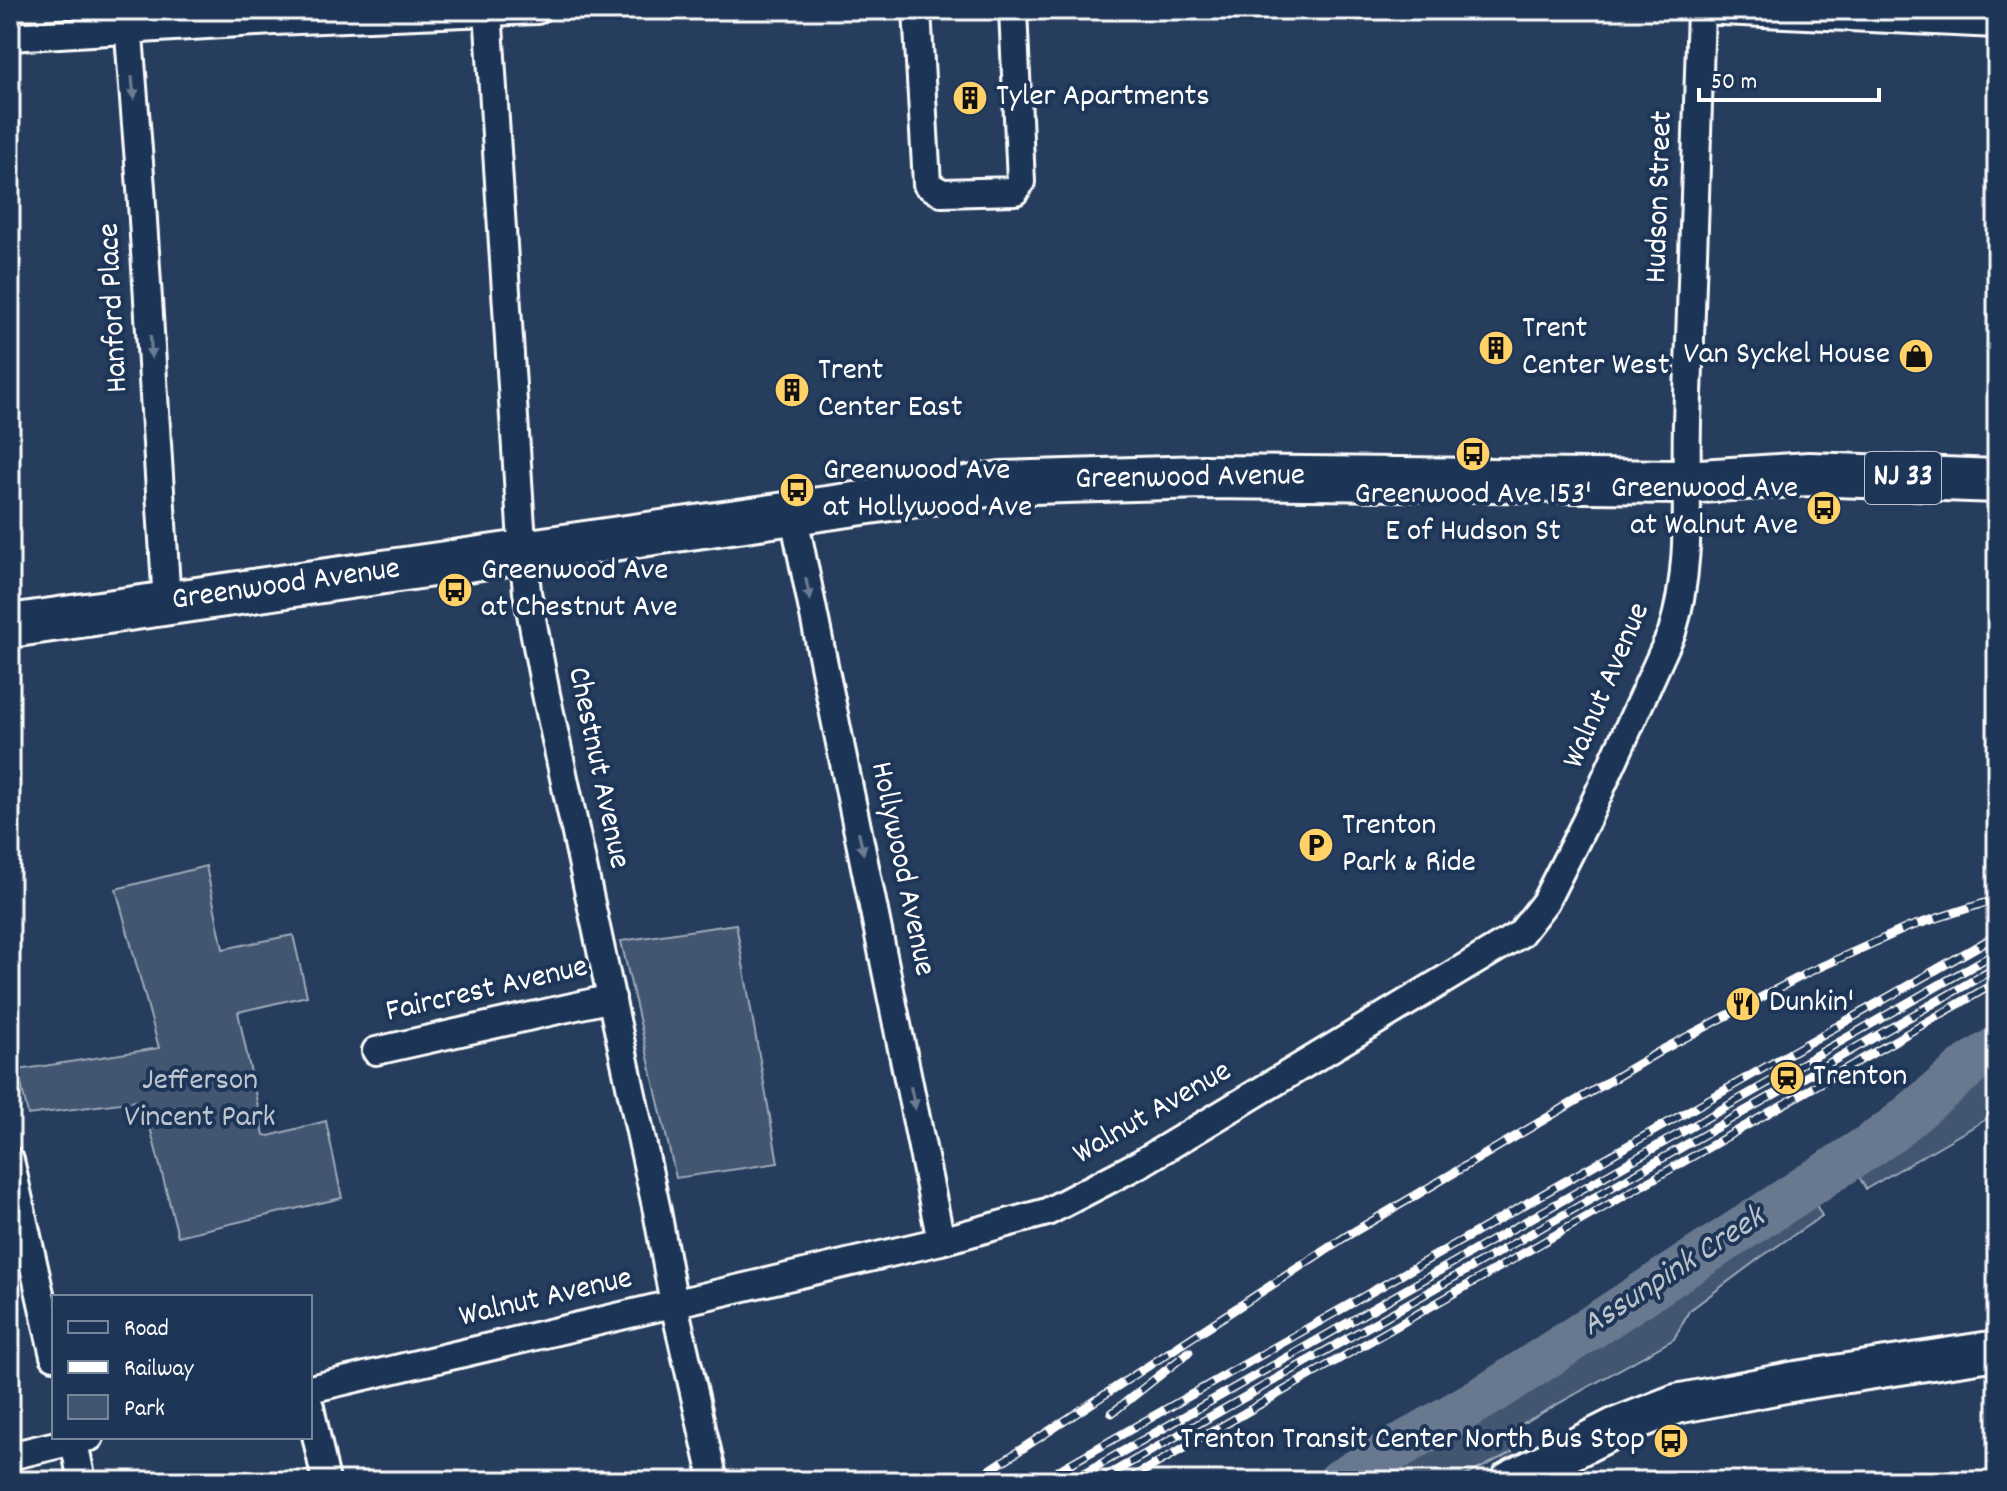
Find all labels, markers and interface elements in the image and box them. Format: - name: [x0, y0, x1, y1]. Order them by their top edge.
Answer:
- scale bar: [1699, 52, 1879, 102]
- text: 50 m: [1711, 66, 1757, 100]
- place label: Tyler Apartments: [996, 75, 1210, 121]
- one-way arrow: [127, 76, 140, 101]
- building icon: Tyler Apartments: [951, 79, 989, 117]
- street label: Hudson Street: [1635, 110, 1687, 284]
- street label: Hanford Place: [88, 222, 142, 394]
- place label: Trent Center West: [1522, 307, 1670, 390]
- building icon: Trent Center West: [1477, 329, 1515, 367]
- place label: Van Syckel House: [1683, 333, 1890, 379]
- one-way arrow: [145, 335, 158, 360]
- shop icon: Van Syckel House: [1897, 337, 1935, 375]
- place label: Trent Center East: [818, 349, 963, 432]
- building icon: Trent Center East: [773, 371, 811, 409]
- bus stop icon: Greenwood Ave 153' E of Hudson St: [1454, 435, 1492, 473]
- place label: Greenwood Ave at Hollywood Ave: [823, 449, 1032, 532]
- road number: NJ 33: [1865, 452, 1941, 504]
- street label: Greenwood Avenue: [1075, 454, 1305, 504]
- place label: Greenwood Ave at Walnut Ave: [1611, 467, 1798, 550]
- bus stop icon: Greenwood Ave at Hollywood Ave: [778, 471, 816, 509]
- place label: Greenwood Ave 153' E of Hudson St: [1355, 473, 1591, 556]
- bus stop icon: Greenwood Ave at Walnut Ave: [1805, 489, 1843, 527]
- street label: Greenwood Avenue: [169, 547, 403, 625]
- place label: Greenwood Ave at Chestnut Ave: [481, 549, 678, 632]
- bus stop icon: Greenwood Ave at Chestnut Ave: [436, 571, 474, 609]
- one-way arrow: [802, 576, 815, 601]
- street label: Walnut Avenue: [1552, 596, 1664, 776]
- street label: Chestnut Avenue: [553, 663, 641, 873]
- street label: Hollywood Avenue: [856, 758, 946, 980]
- place label: Trenton Park & Ride: [1342, 804, 1476, 887]
- parking icon: Trenton Park & Ride: [1297, 826, 1335, 864]
- one-way arrow: [855, 831, 867, 856]
- street label: Faircrest Avenue: [381, 945, 593, 1037]
- place label: Dunkin': [1769, 981, 1854, 1027]
- restaurant icon: Dunkin': [1724, 985, 1762, 1023]
- street label: Walnut Avenue: [1065, 1050, 1241, 1178]
- place label: Trenton: [1813, 1055, 1907, 1101]
- park label: Jefferson Vincent Park: [124, 1059, 276, 1142]
- station icon: Trenton: [1768, 1059, 1806, 1097]
- one-way arrow: [907, 1086, 920, 1111]
- water label: Assunpink Creek: [1573, 1194, 1778, 1351]
- street label: Walnut Avenue: [455, 1257, 637, 1341]
- legend: [52, 1295, 312, 1439]
- text: Road: [124, 1313, 169, 1347]
- text: Railway: [124, 1353, 195, 1387]
- text: Park: [124, 1393, 165, 1427]
- place label: Trenton Transit Center North Bus Stop: [1180, 1418, 1645, 1464]
- bus stop icon: Trenton Transit Center North Bus Stop: [1652, 1422, 1690, 1460]

